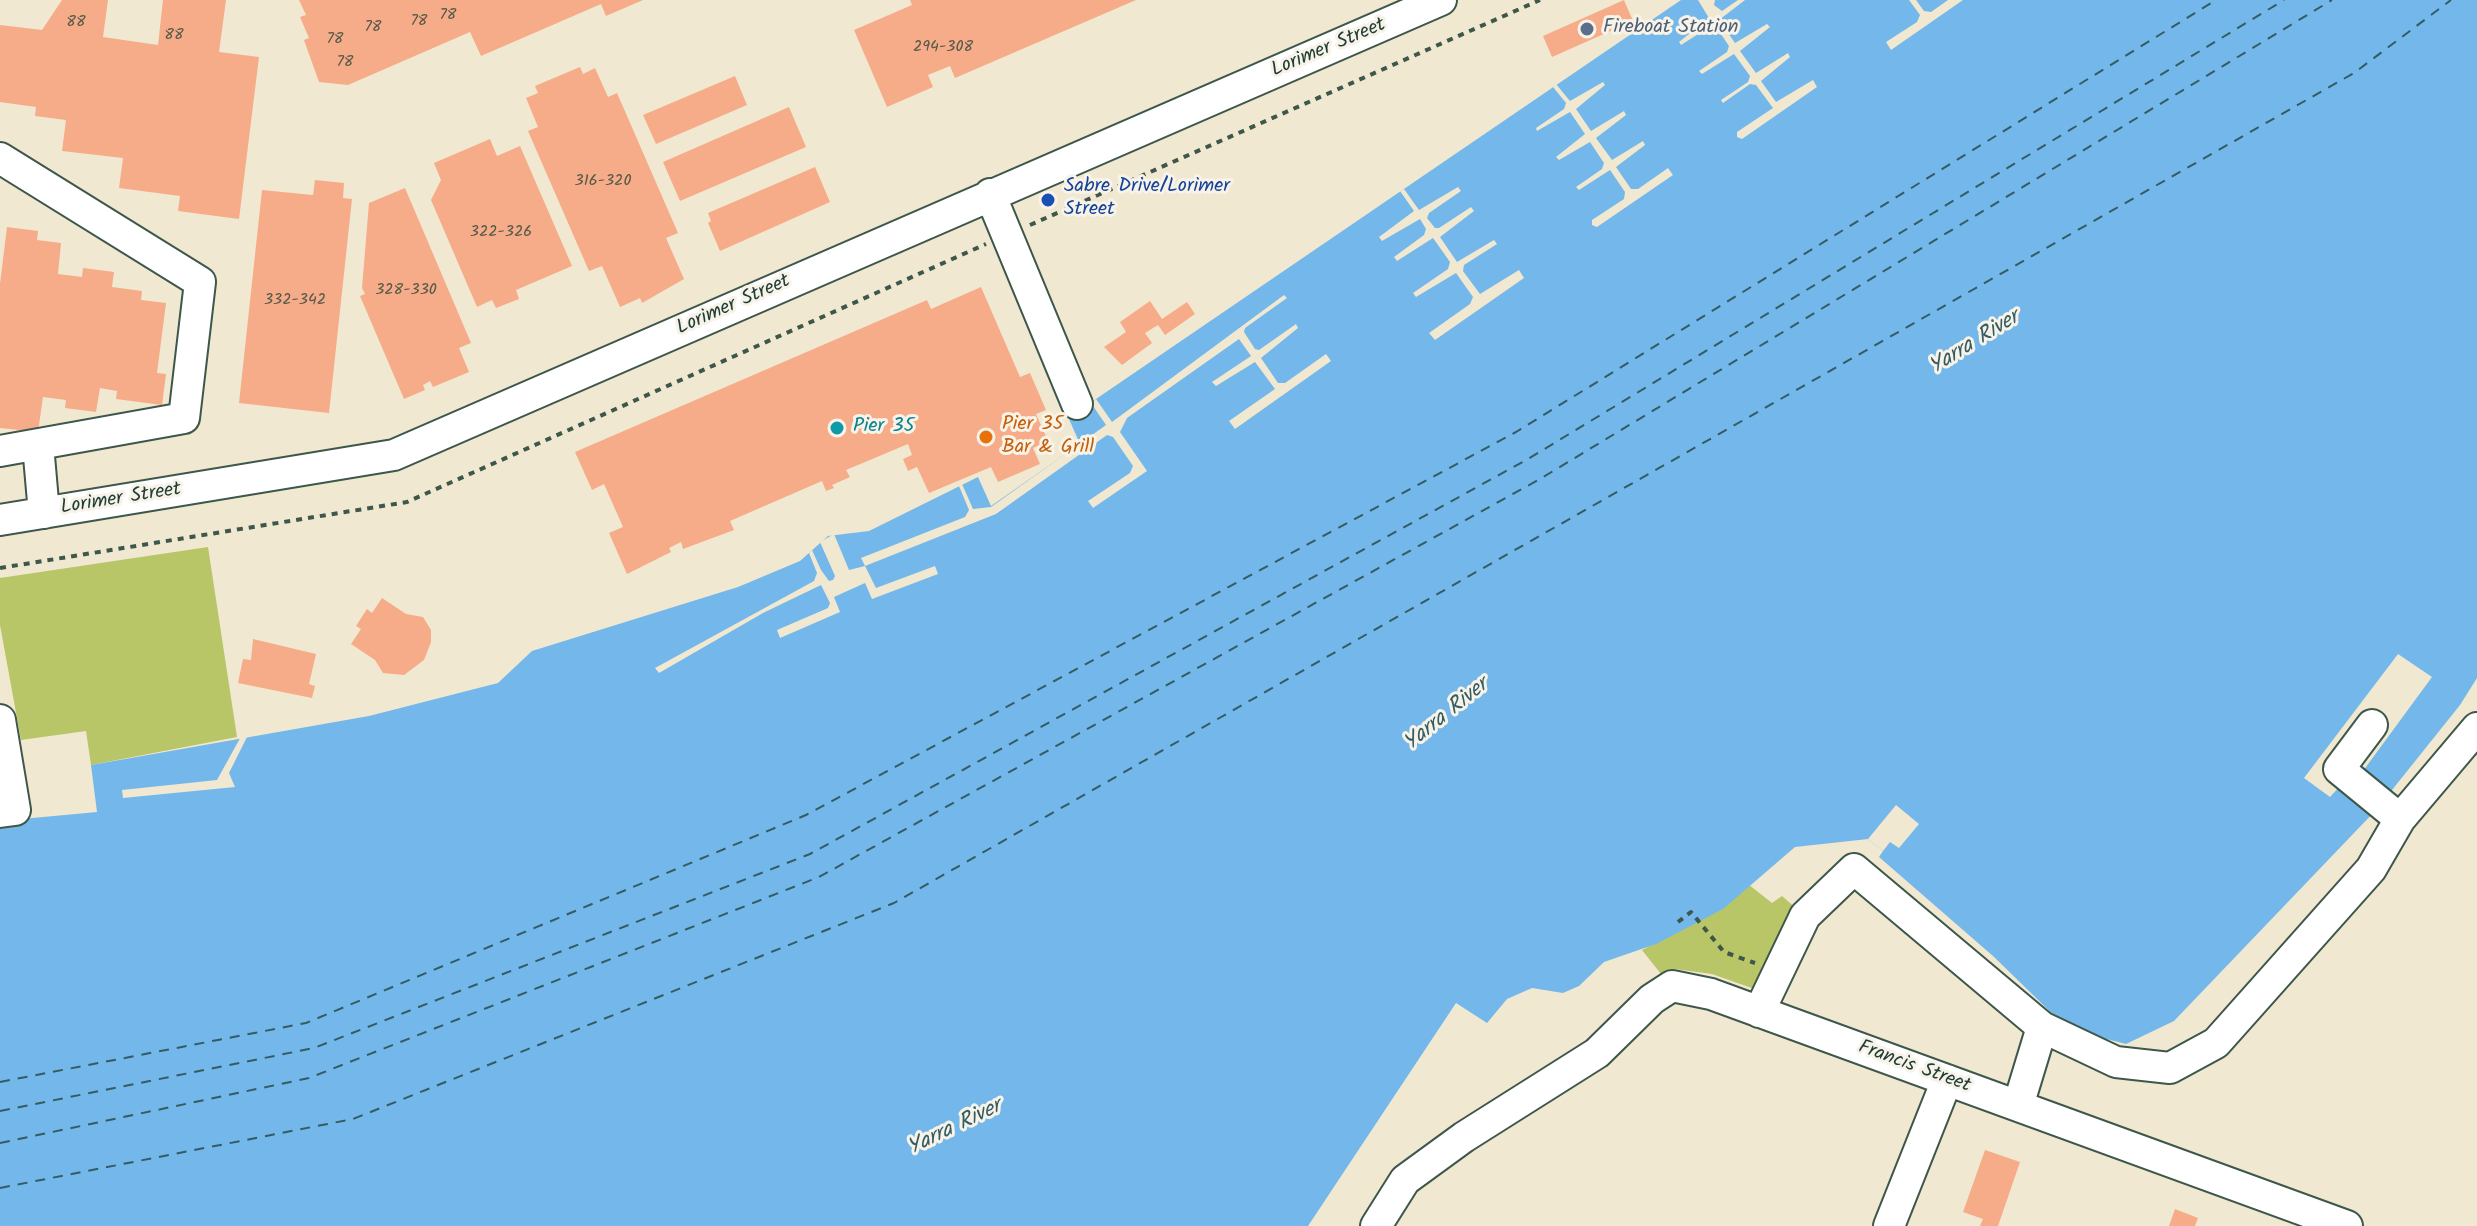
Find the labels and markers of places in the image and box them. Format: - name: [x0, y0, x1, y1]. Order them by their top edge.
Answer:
- place label: Fireboat Station: [1603, 17, 1738, 41]
- marker: Fireboat Station: [1578, 20, 1596, 38]
- place label: Sabre Drive/Lorimer Street: [1064, 176, 1230, 223]
- marker: Sabre Drive/Lorimer Street: [1039, 191, 1057, 209]
- place label: Pier 35 Bar & Grill: [1002, 414, 1094, 461]
- place label: Pier 35: [853, 416, 914, 440]
- marker: Pier 35: [828, 419, 846, 437]
- marker: Pier 35 Bar & Grill: [977, 428, 995, 446]

